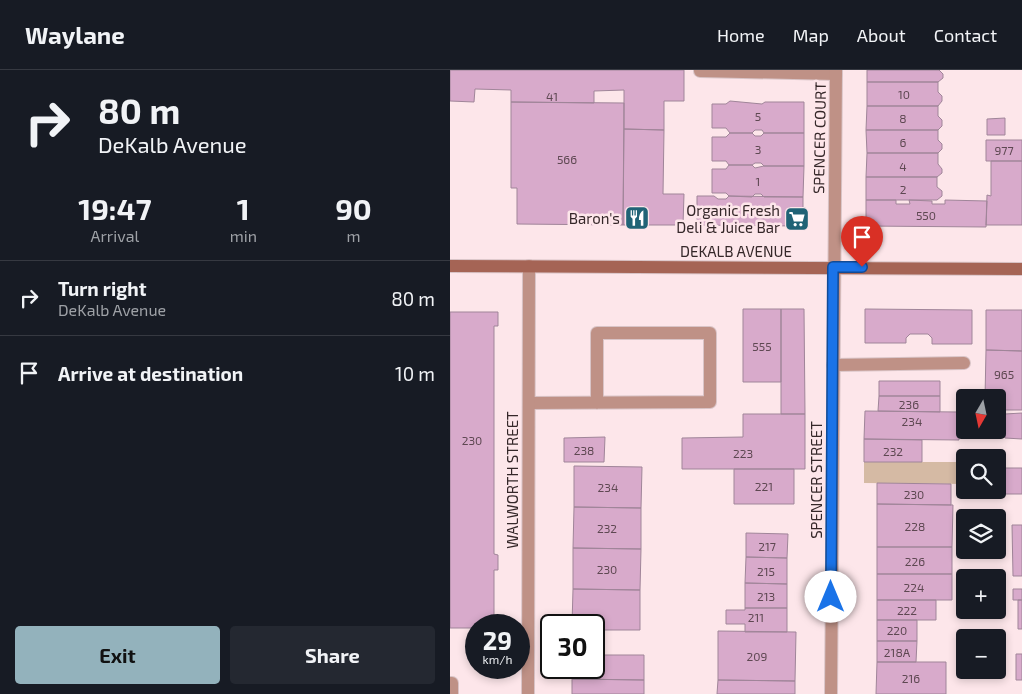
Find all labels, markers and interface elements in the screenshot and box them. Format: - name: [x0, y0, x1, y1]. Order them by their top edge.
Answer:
- text: Waylane: [25, 20, 125, 49]
- text: Home: [717, 24, 765, 46]
- text: Map: [793, 24, 829, 46]
- text: About: [857, 24, 906, 46]
- text: Contact: [934, 24, 997, 46]
- street label: SPENCER COURT: [809, 82, 829, 194]
- house number: 10: [898, 87, 910, 101]
- text: 80 m: [98, 89, 180, 131]
- house number: 41: [546, 89, 558, 103]
- icon: right: [15, 90, 80, 155]
- house number: 5: [755, 109, 761, 123]
- house number: 8: [899, 111, 907, 125]
- text: DeKalb Avenue: [98, 131, 247, 157]
- house number: 6: [900, 135, 907, 149]
- house number: 3: [755, 142, 761, 156]
- house number: 977: [994, 143, 1014, 157]
- house number: 566: [557, 152, 577, 166]
- house number: 4: [899, 159, 907, 173]
- house number: 1: [756, 174, 760, 188]
- house number: 2: [900, 182, 907, 196]
- text: 19:47: [78, 190, 152, 226]
- text: 1: [237, 190, 250, 226]
- text: 90: [335, 190, 372, 226]
- place label: Organic Fresh Deli & Juice Bar: [676, 201, 780, 236]
- restaurant icon: Baron's: [624, 205, 650, 231]
- supermarket icon: Organic Fresh Deli & Juice Bar: [784, 206, 810, 232]
- house number: 550: [916, 208, 936, 222]
- place label: Baron's: [569, 209, 620, 227]
- pin: [841, 216, 883, 267]
- icon: arrive: [848, 223, 876, 251]
- text: Arrival: [91, 226, 139, 245]
- text: min: [230, 226, 257, 245]
- text: m: [346, 226, 361, 245]
- street label: DEKALB AVENUE: [680, 242, 792, 260]
- text: Turn right: [58, 277, 146, 300]
- icon: right: [15, 284, 43, 312]
- text: 80 m: [391, 287, 435, 310]
- text: DeKalb Avenue: [58, 300, 166, 319]
- house number: 555: [752, 339, 772, 353]
- icon: arrive: [15, 359, 43, 387]
- text: Arrive at destination: [58, 362, 243, 385]
- text: 10 m: [395, 362, 435, 385]
- house number: 965: [994, 367, 1014, 381]
- north arrow: [956, 389, 1006, 439]
- map controls: [956, 389, 1006, 679]
- house number: 236: [899, 397, 919, 411]
- street label: WALWORTH STREET: [503, 411, 521, 549]
- house number: 234: [902, 414, 922, 428]
- street label: SPENCER STREET: [807, 421, 825, 539]
- house number: 230: [462, 433, 482, 447]
- house number: 238: [574, 443, 594, 457]
- house number: 232: [883, 444, 903, 458]
- house number: 223: [733, 446, 753, 460]
- button: search: [956, 449, 1006, 499]
- house number: 221: [755, 479, 773, 493]
- house number: 234: [598, 480, 618, 494]
- house number: 230: [904, 487, 924, 501]
- button: layers: [956, 509, 1006, 559]
- house number: 228: [905, 519, 925, 533]
- house number: 232: [597, 521, 617, 535]
- house number: 217: [758, 539, 776, 553]
- house number: 226: [905, 554, 925, 568]
- house number: 230: [597, 562, 617, 576]
- house number: 215: [757, 564, 775, 578]
- button: +: [956, 569, 1006, 619]
- position arrow: [804, 570, 856, 622]
- house number: 224: [904, 580, 924, 594]
- house number: 213: [757, 589, 775, 603]
- house number: 222: [897, 603, 917, 617]
- house number: 211: [748, 610, 764, 624]
- speed limit sign: 30: [540, 614, 605, 679]
- house number: 220: [887, 623, 907, 637]
- text: 29: [483, 625, 512, 655]
- button: Exit: [15, 626, 220, 684]
- button: Share: [230, 626, 435, 684]
- button: −: [956, 629, 1006, 679]
- house number: 218A: [884, 645, 911, 659]
- house number: 209: [747, 649, 768, 663]
- text: km/h: [483, 652, 512, 666]
- house number: 216: [902, 671, 920, 685]

